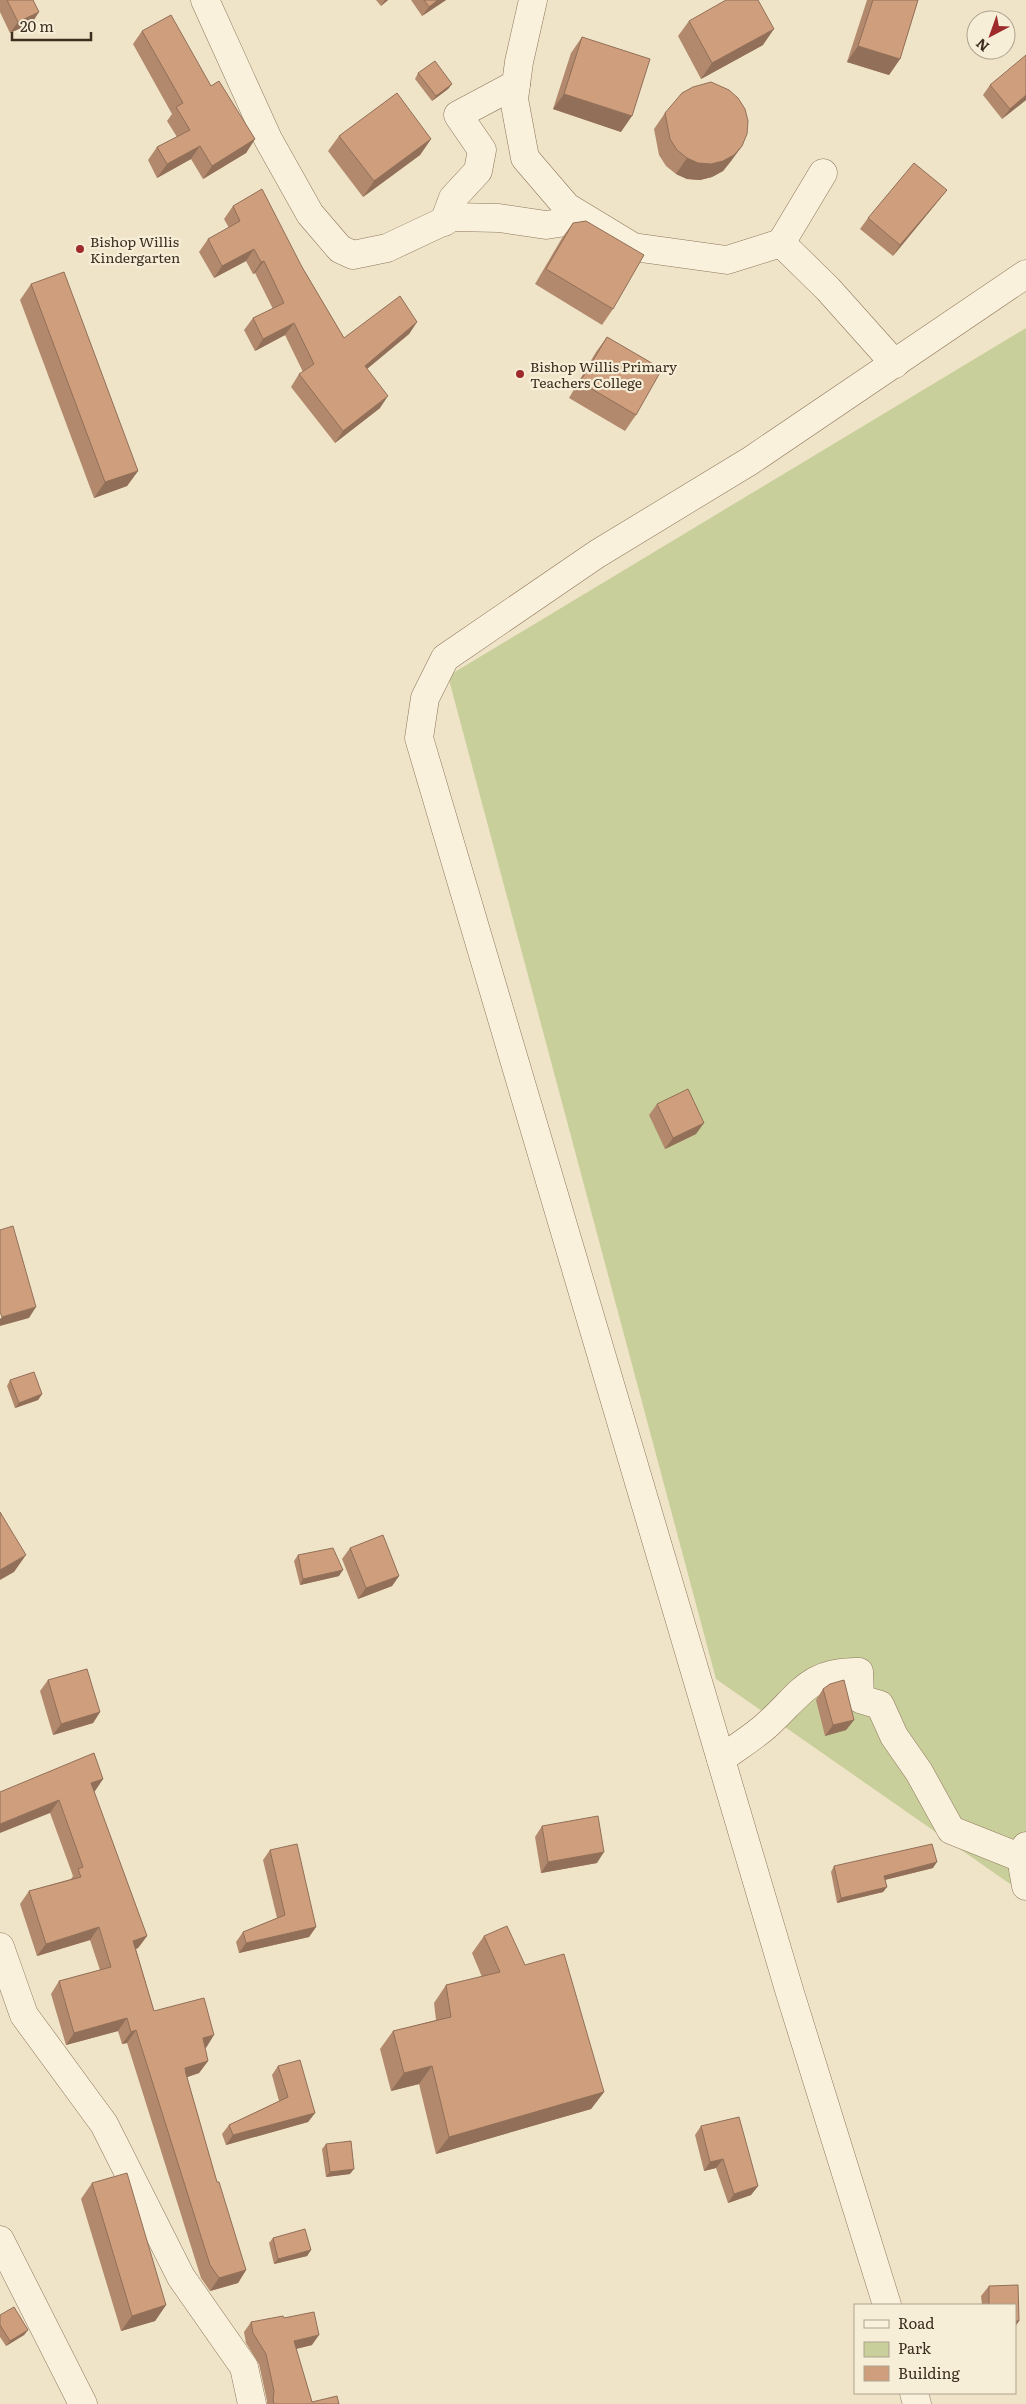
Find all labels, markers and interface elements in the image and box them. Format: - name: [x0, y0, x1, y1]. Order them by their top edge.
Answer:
- scale bar: [12, 10, 91, 42]
- north arrow: [966, 10, 1016, 60]
- text: 20 m: [20, 14, 54, 37]
- text: N: [971, 34, 993, 57]
- place label: Bishop Willis Kindergarten: [90, 231, 180, 267]
- marker: Bishop Willis Kindergarten: [74, 243, 86, 255]
- place label: Bishop Willis Primary Teachers College: [530, 356, 678, 392]
- marker: Bishop Willis Primary Teachers College: [514, 368, 526, 380]
- legend: [854, 2304, 1016, 2394]
- text: Road: [898, 2311, 934, 2334]
- text: Park: [898, 2336, 932, 2359]
- text: Building: [898, 2361, 960, 2384]

